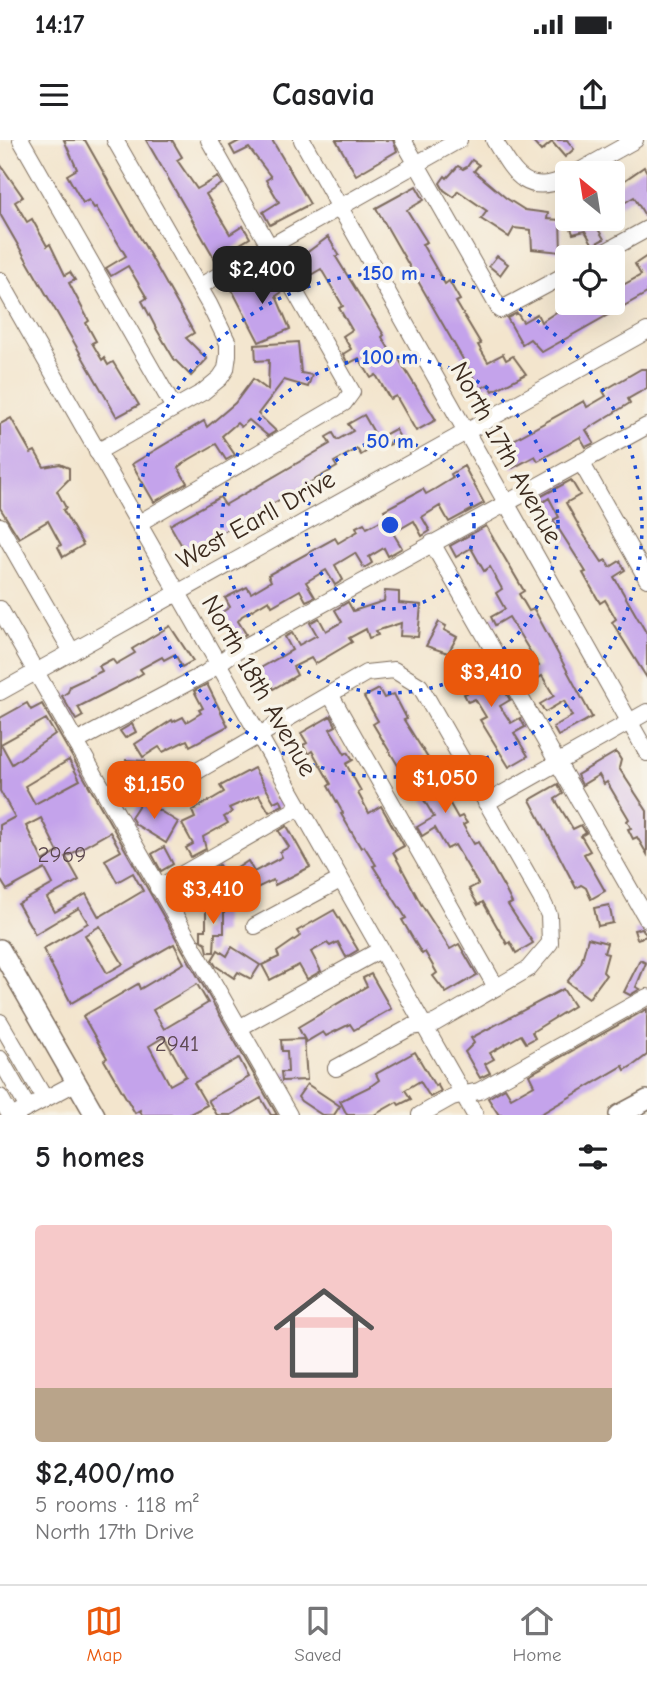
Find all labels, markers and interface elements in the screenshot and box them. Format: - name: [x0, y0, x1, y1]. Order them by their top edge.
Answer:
- text: 14:17: [35, 10, 84, 40]
- icon: menu: [35, 76, 73, 114]
- text: Casavia: [272, 76, 375, 113]
- icon: share: [574, 76, 612, 114]
- north arrow: [555, 161, 625, 231]
- map controls: [555, 161, 625, 315]
- button: locate: [555, 245, 625, 315]
- pin: $2,400: [205, 246, 319, 306]
- text: $2,400: [229, 255, 295, 282]
- text: 150 m: [362, 261, 418, 285]
- text: 100 m: [362, 345, 418, 369]
- street label: North 17th Avenue: [444, 357, 568, 549]
- text: 50 m: [366, 429, 414, 453]
- street label: West Earll Drive: [172, 464, 340, 576]
- centre of rings: [378, 513, 402, 537]
- street label: North 18th Avenue: [195, 590, 323, 782]
- pin: $3,410: [434, 650, 548, 709]
- text: $3,410: [460, 658, 522, 685]
- pin: $1,050: [388, 756, 502, 815]
- pin: $1,150: [97, 762, 211, 821]
- text: $1,050: [412, 764, 478, 791]
- text: $1,150: [123, 770, 185, 797]
- house number: 2969: [38, 841, 86, 868]
- pin: $3,410: [156, 866, 270, 926]
- text: $3,410: [182, 875, 244, 902]
- house number: 2941: [155, 1030, 199, 1057]
- icon: filters: [574, 1138, 612, 1176]
- text: 5 homes: [35, 1140, 144, 1175]
- icon: home: [261, 1270, 387, 1396]
- text: $2,400/mo: [35, 1456, 175, 1491]
- text: 5 rooms · 118 m²: [35, 1491, 199, 1518]
- text: North 17th Drive: [35, 1518, 194, 1545]
- tab: Map: [85, 1602, 123, 1666]
- tab: Saved: [294, 1602, 342, 1666]
- tab: Home: [513, 1602, 562, 1666]

